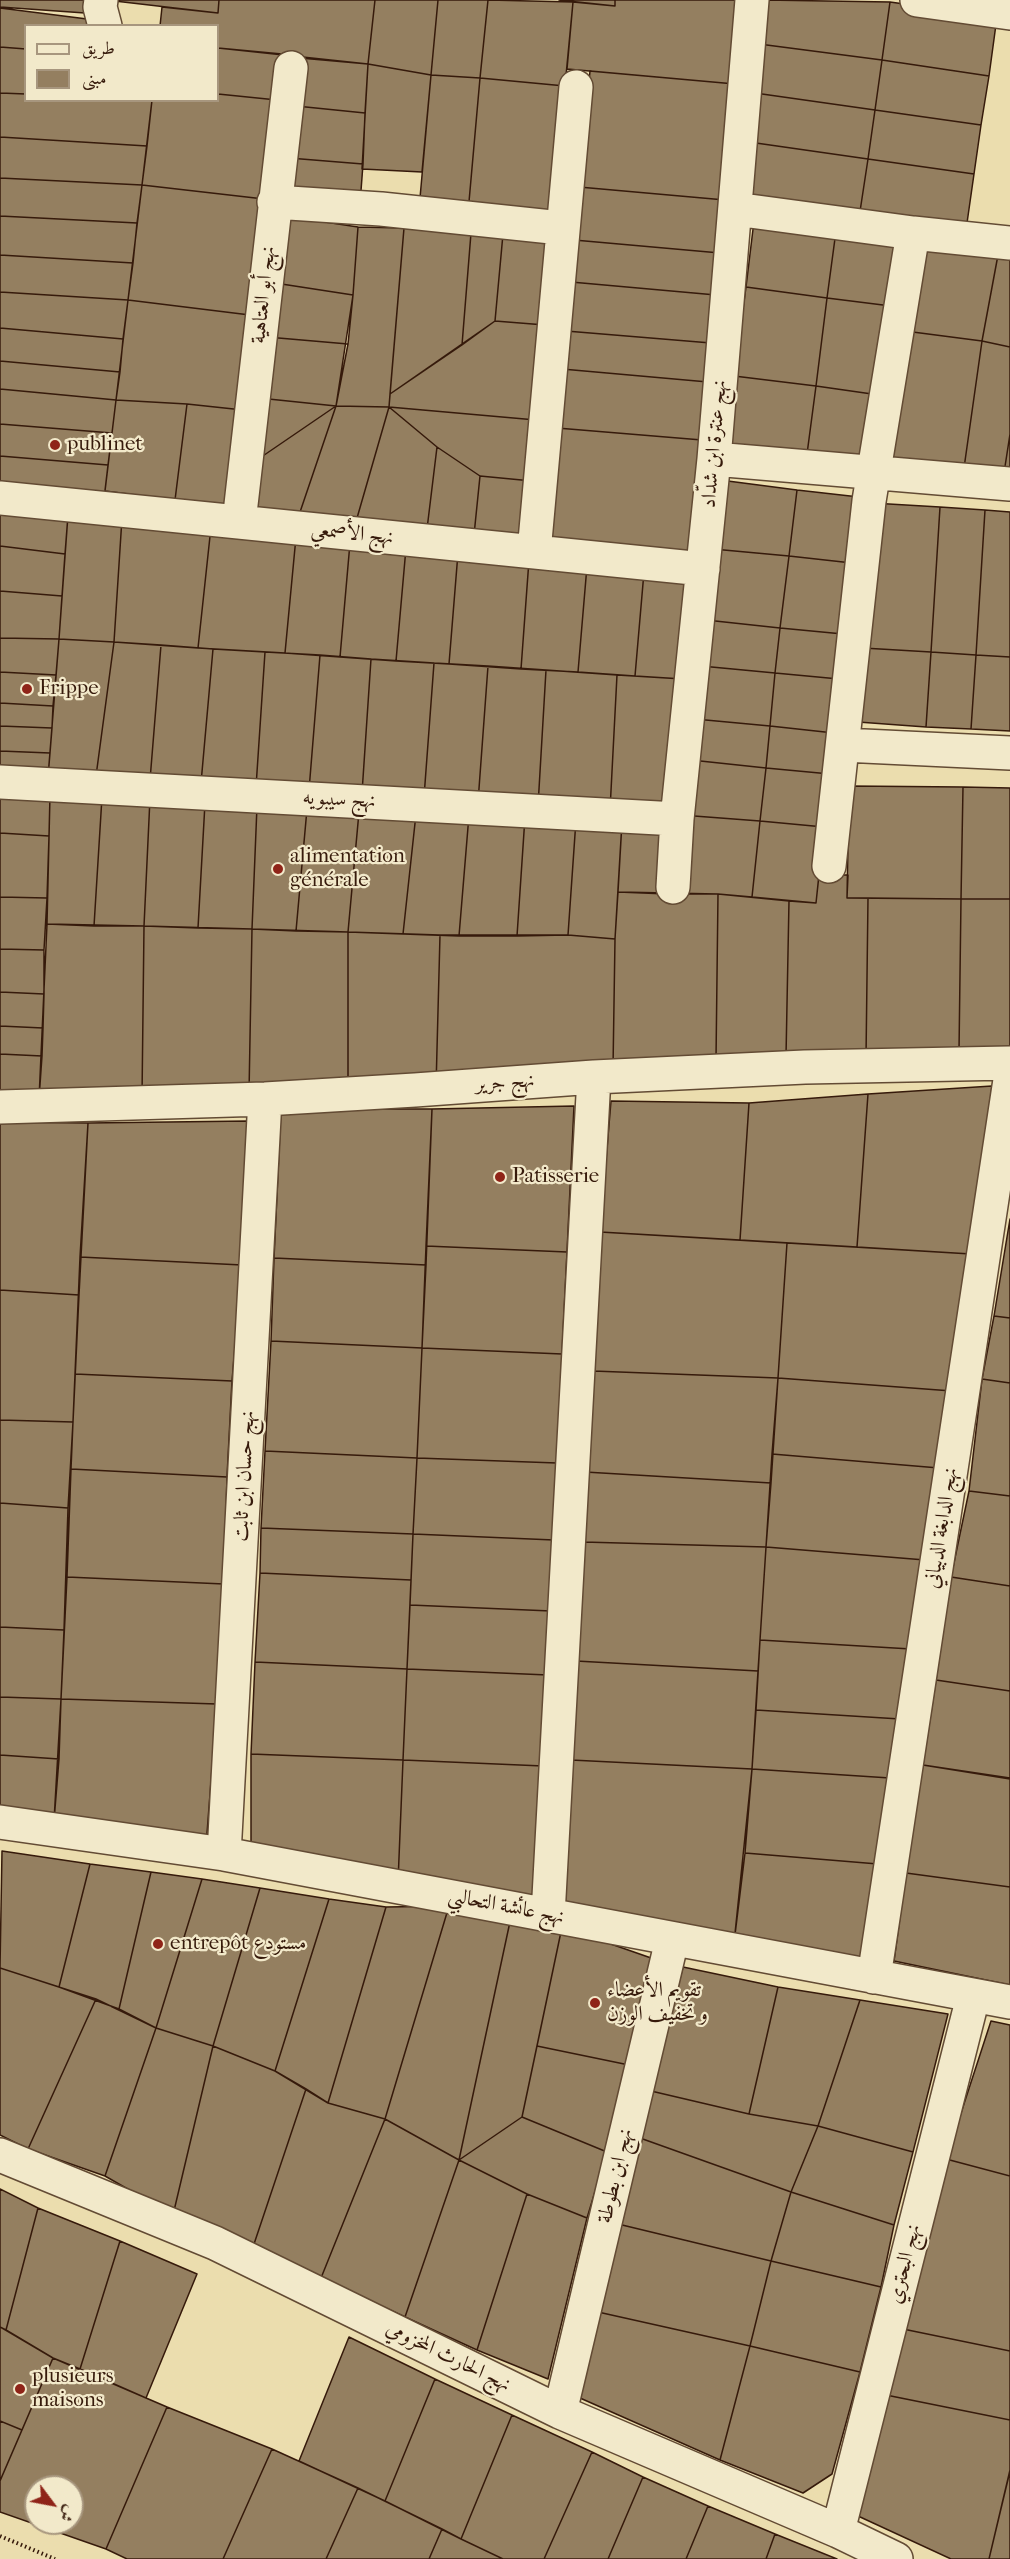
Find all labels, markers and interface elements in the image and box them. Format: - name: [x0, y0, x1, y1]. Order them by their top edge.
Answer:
- legend: [24, 24, 219, 102]
- text: طريق: [82, 38, 115, 59]
- text: مبنى: [82, 68, 107, 89]
- street label: نهج أبو العتاهية: [246, 245, 282, 345]
- street label: نهج عنترة ابن شدّاد: [697, 379, 733, 509]
- place label: publinet: [67, 432, 143, 458]
- marker: publinet: [48, 438, 62, 452]
- street label: نهج الأصمعي: [309, 517, 395, 551]
- place label: Frippe: [39, 676, 99, 702]
- marker: Frippe: [20, 682, 34, 696]
- street label: نهج سيبويه: [302, 786, 376, 814]
- place label: alimentation générale: [290, 844, 405, 894]
- marker: alimentation générale: [271, 862, 285, 876]
- street label: نهج جرير: [475, 1068, 535, 1098]
- place label: Patisserie: [512, 1164, 599, 1190]
- marker: Patisserie: [493, 1170, 507, 1184]
- street label: نهج حسان ابن ثابت: [229, 1410, 261, 1542]
- street label: نهج الدابغة الدبياني: [920, 1466, 964, 1590]
- street label: نهج عائشة التحالبي: [446, 1883, 566, 1931]
- place label: entrepôt مستودع: [170, 1931, 306, 1957]
- marker: entrepôt مستودع: [151, 1937, 165, 1951]
- place label: تقويم الأعضاء و تخفيف الوزن: [607, 1978, 708, 2028]
- marker: تقويم الأعضاء و تخفيف الوزن: [588, 1996, 602, 2010]
- street label: نهج ابن بطوطة: [593, 2126, 639, 2226]
- street label: نهج البحتري: [883, 2222, 927, 2306]
- street label: نهج الحارث المخزومي: [382, 2316, 514, 2398]
- place label: plusieurs maisons: [32, 2364, 113, 2414]
- marker: plusieurs maisons: [13, 2382, 27, 2396]
- north arrow: [24, 2475, 84, 2535]
- text: ش: [56, 2502, 80, 2526]

